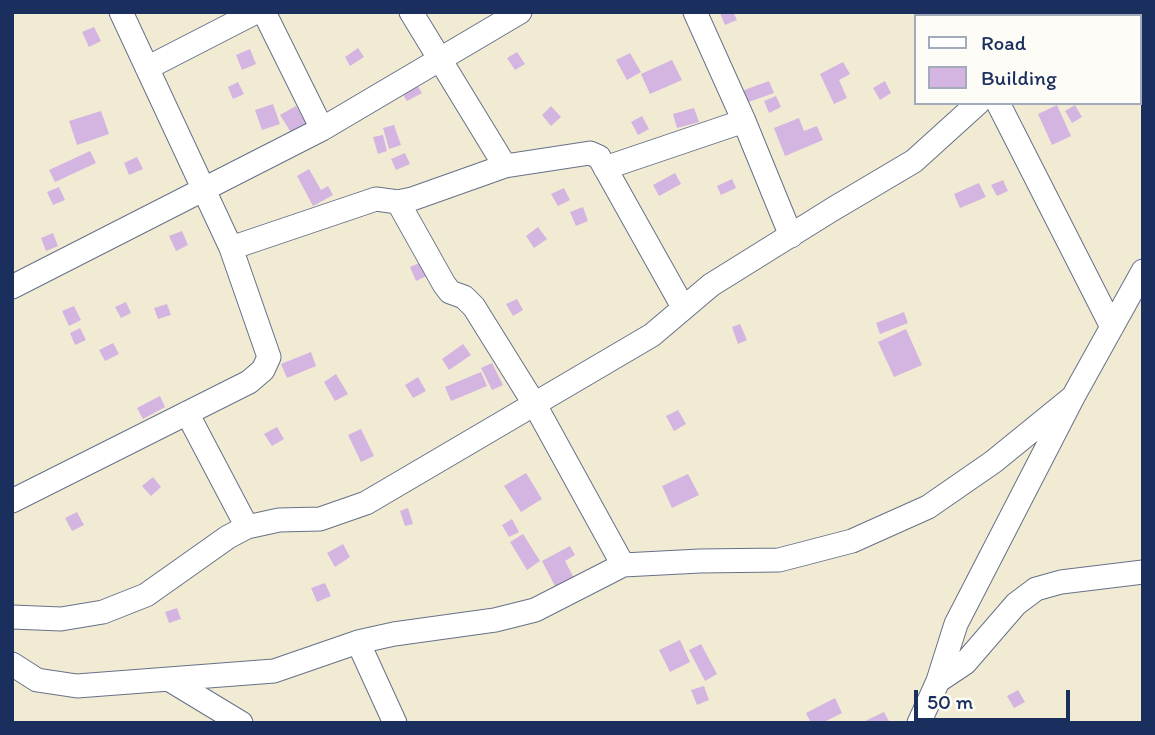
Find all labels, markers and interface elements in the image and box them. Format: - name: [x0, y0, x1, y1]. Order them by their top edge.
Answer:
- legend: [914, 14, 1141, 105]
- text: Road: [981, 30, 1026, 55]
- text: Building: [981, 65, 1057, 90]
- scale bar: [917, 676, 1073, 720]
- text: 50 m: [927, 689, 973, 714]

